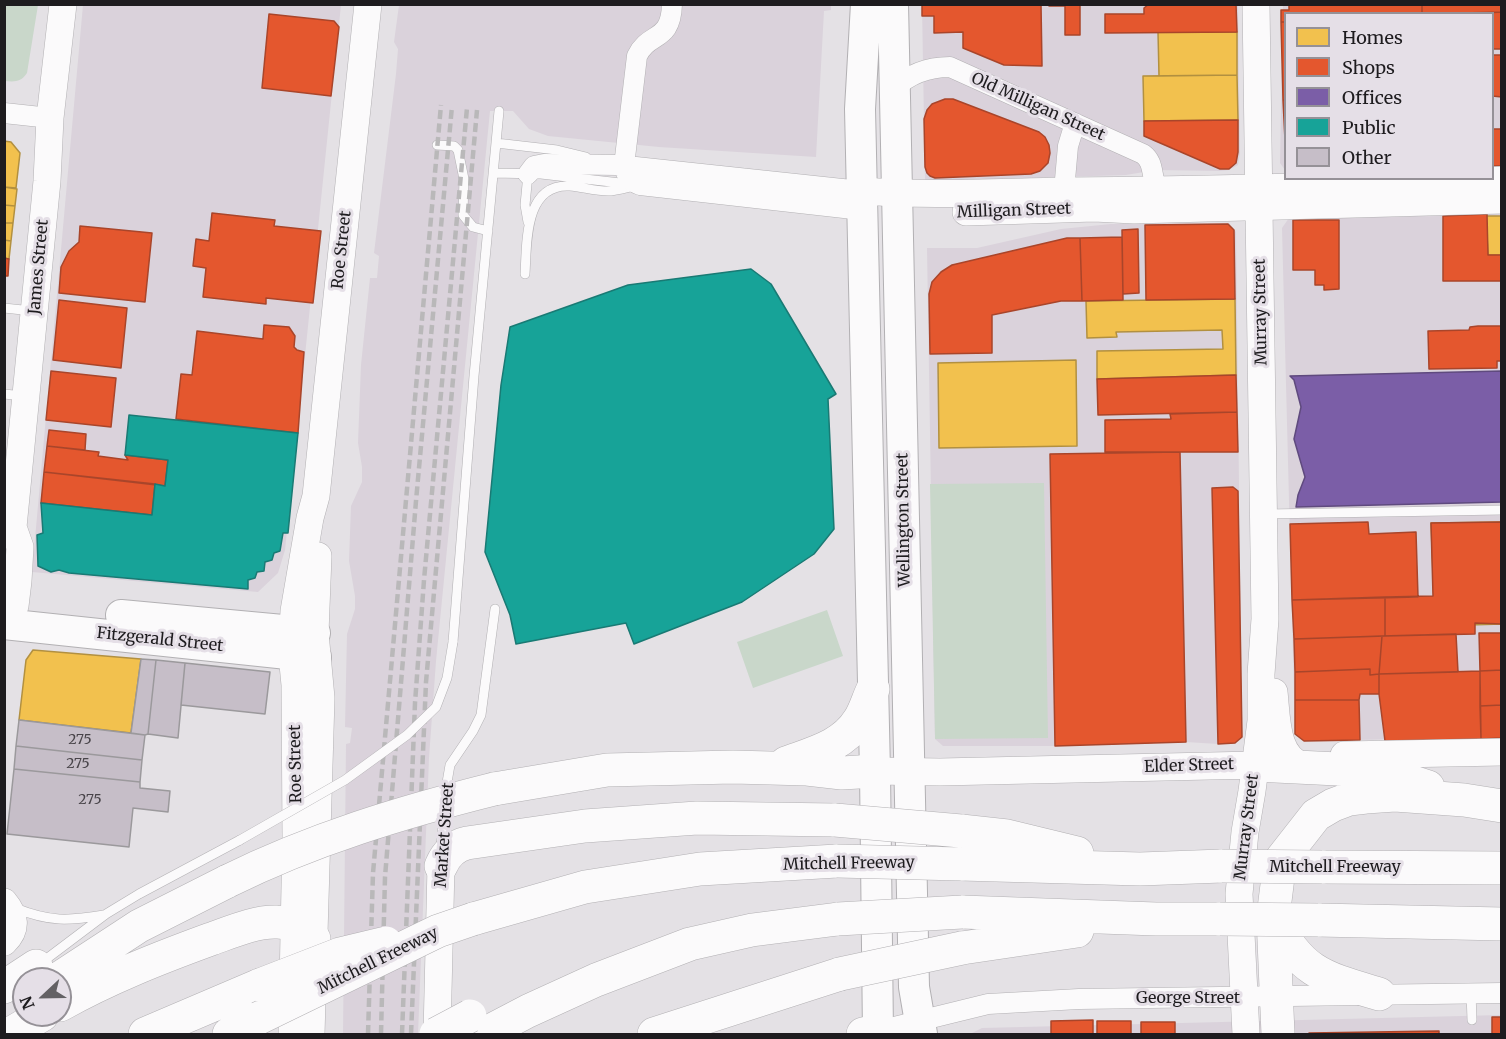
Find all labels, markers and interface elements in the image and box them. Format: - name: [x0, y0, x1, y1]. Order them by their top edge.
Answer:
- legend: [1284, 12, 1494, 180]
- text: Homes: [1342, 26, 1403, 49]
- text: Shops: [1342, 56, 1395, 79]
- street label: Old Milligan Street: [968, 69, 1108, 145]
- text: Offices: [1342, 86, 1402, 109]
- text: Public: [1342, 116, 1396, 139]
- text: Other: [1342, 146, 1392, 169]
- street label: Milligan Street: [957, 199, 1071, 223]
- street label: Roe Street: [328, 210, 356, 290]
- street label: James Street: [25, 218, 53, 316]
- street label: Murray Street: [1250, 258, 1272, 366]
- street label: Wellington Street: [893, 453, 915, 587]
- street label: Fitzgerald Street: [96, 624, 224, 656]
- street label: Roe Street: [286, 724, 306, 804]
- house number: 275: [68, 732, 92, 748]
- street label: Elder Street: [1144, 755, 1234, 777]
- house number: 275: [66, 756, 90, 772]
- street label: Murray Street: [1231, 773, 1263, 881]
- street label: Market Street: [432, 782, 458, 888]
- house number: 275: [78, 792, 102, 808]
- street label: Mitchell Freeway: [783, 853, 915, 875]
- street label: Mitchell Freeway: [1269, 857, 1401, 877]
- street label: Mitchell Freeway: [315, 924, 441, 998]
- north arrow: [12, 967, 72, 1027]
- street label: George Street: [1136, 988, 1240, 1008]
- text: N: [16, 993, 39, 1013]

